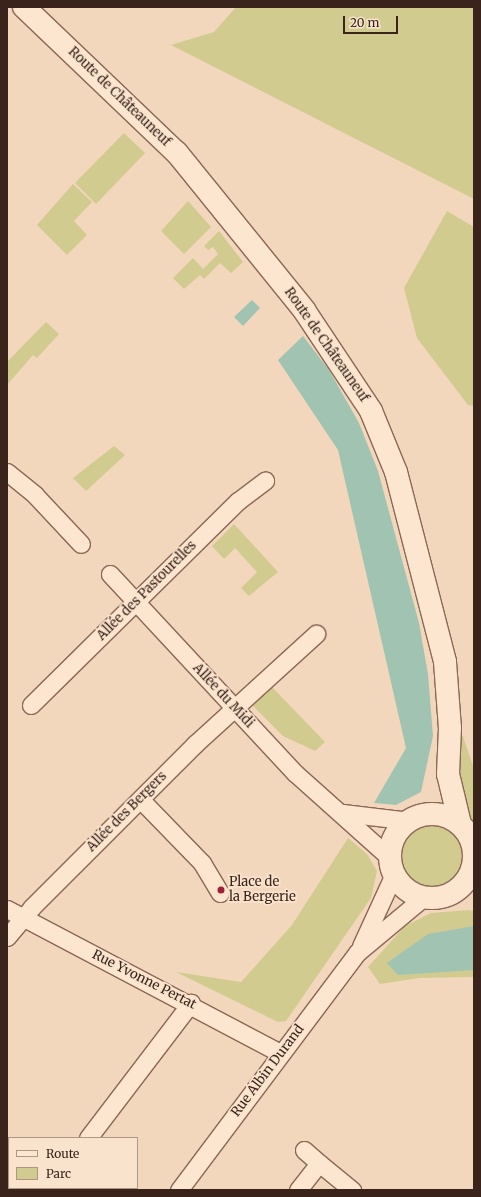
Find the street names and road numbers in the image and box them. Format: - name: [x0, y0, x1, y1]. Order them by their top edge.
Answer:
- street label: Route de Châteauneuf: [65, 44, 173, 150]
- street label: Route de Châteauneuf: [281, 285, 371, 405]
- street label: Allée des Pastourelles: [94, 538, 200, 644]
- street label: Allée du Midi: [189, 661, 257, 731]
- street label: Allée des Bergers: [84, 769, 170, 855]
- street label: Rue Yvonne Pertat: [89, 947, 199, 1013]
- street label: Rue Albin Durand: [228, 1022, 308, 1120]

